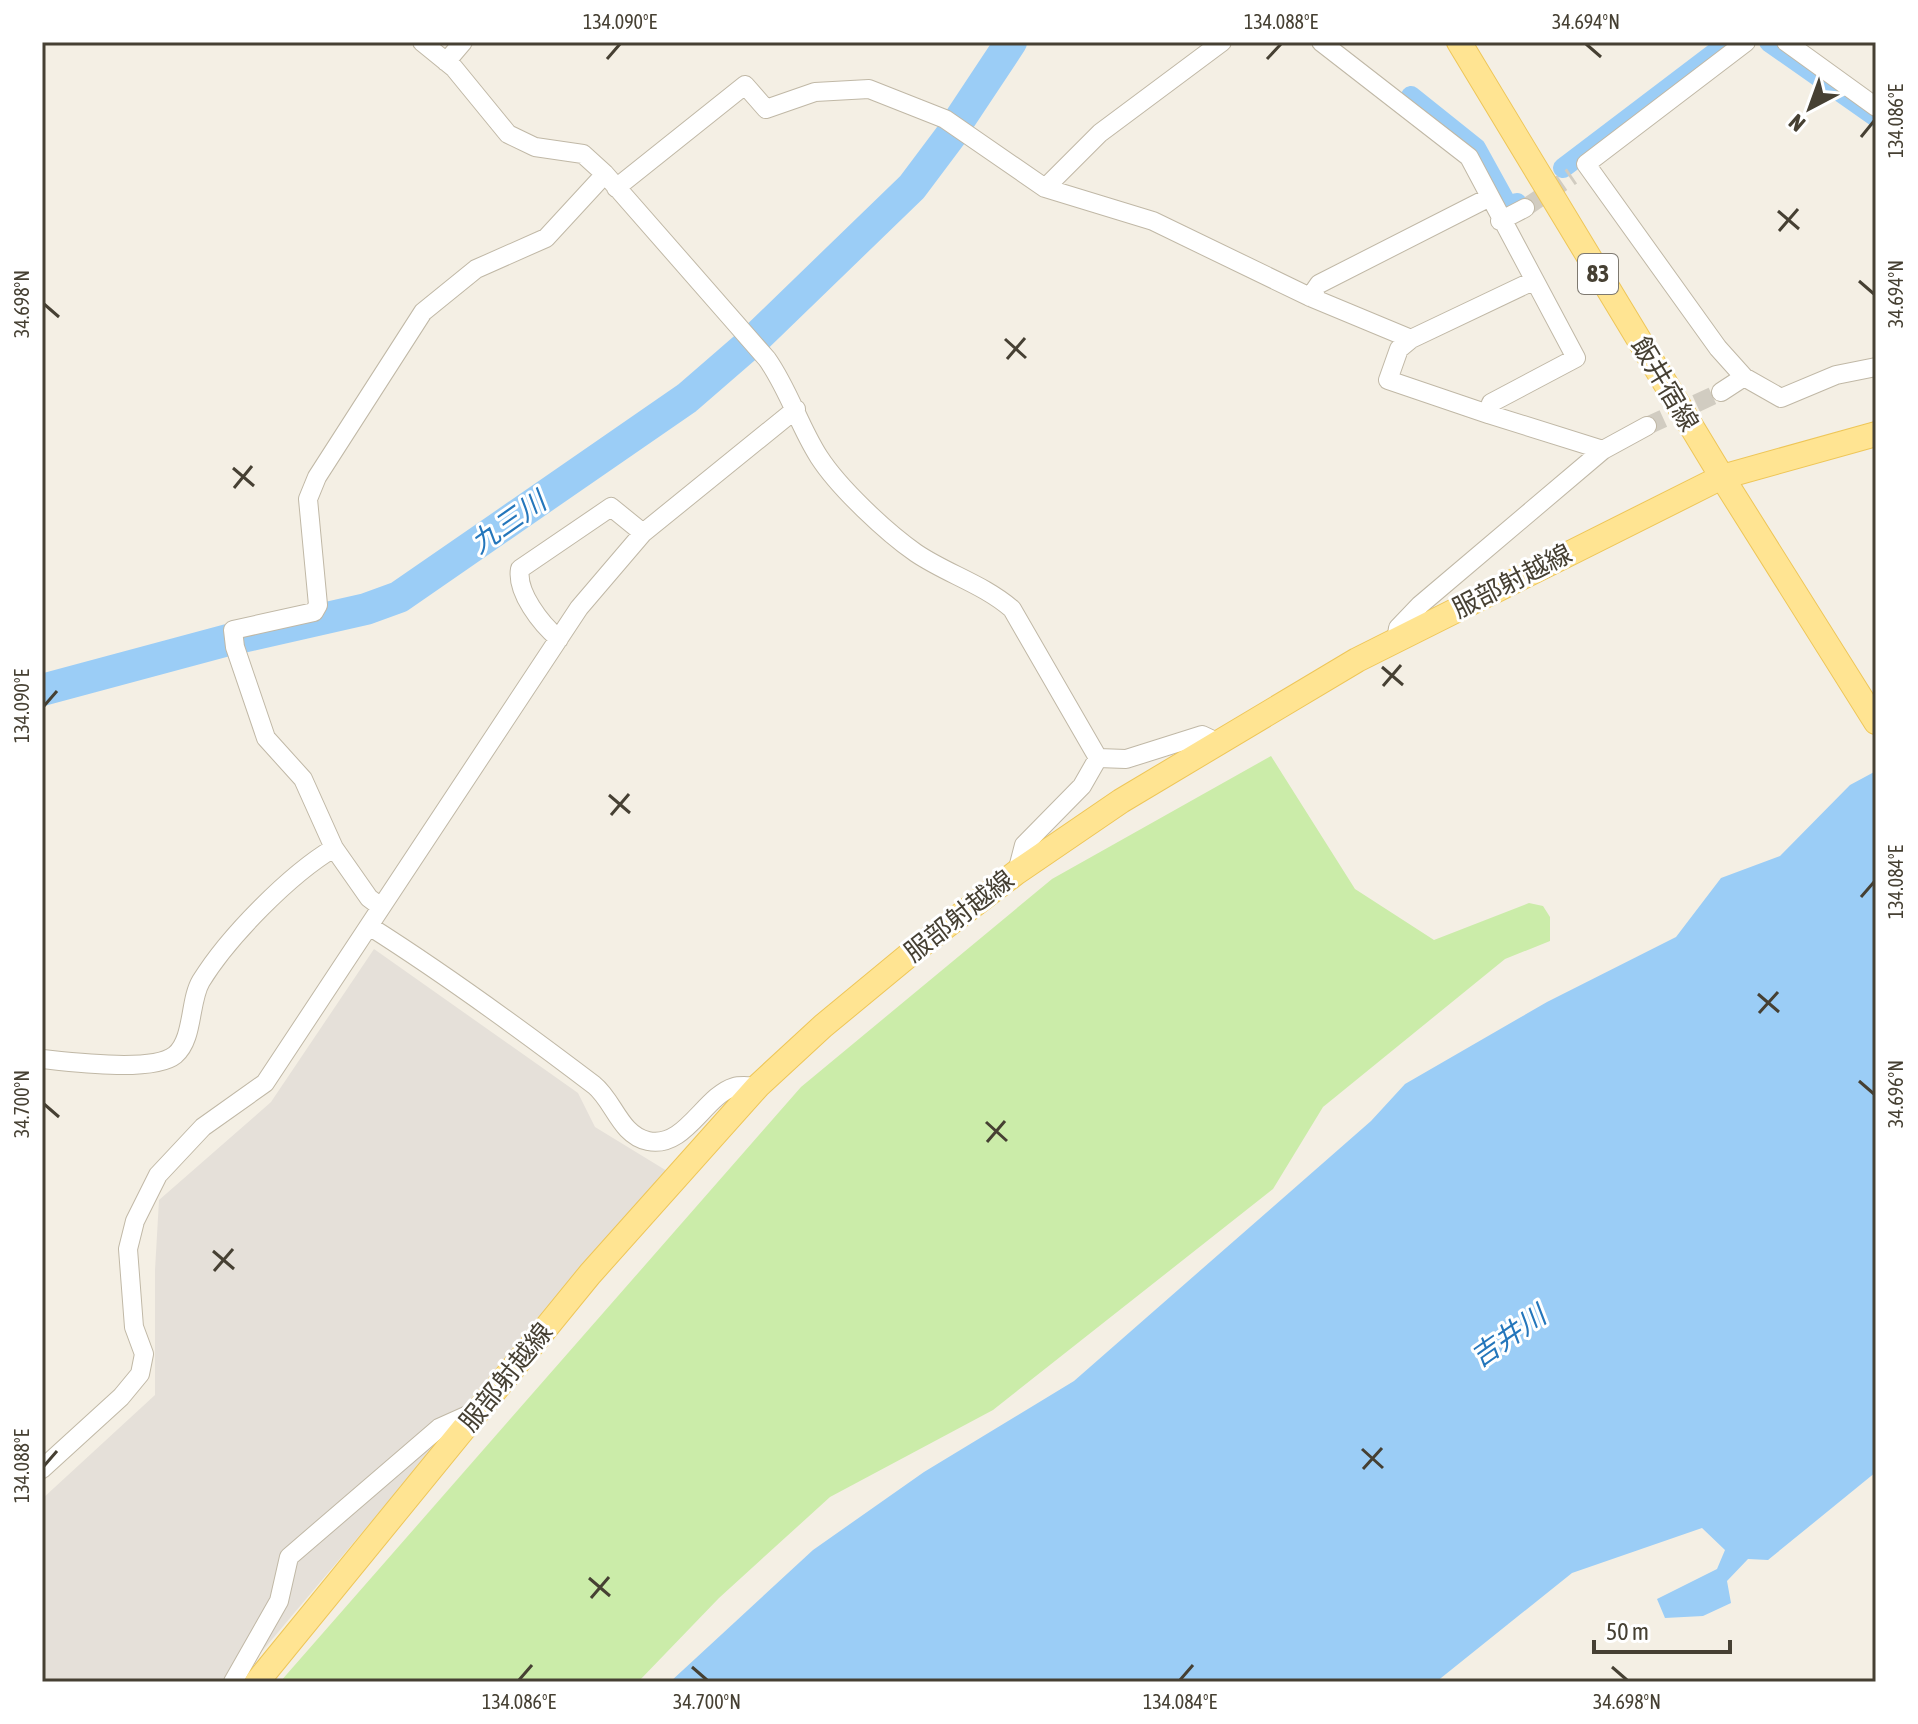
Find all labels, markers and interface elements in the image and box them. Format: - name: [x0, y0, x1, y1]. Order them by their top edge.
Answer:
- text: 134.090°E: [583, 10, 657, 33]
- text: 134.088°E: [1244, 10, 1318, 33]
- text: 34.694°N: [1552, 10, 1620, 33]
- north arrow: [1770, 68, 1850, 148]
- text: 134.086°E: [1884, 84, 1907, 158]
- text: N: [1783, 109, 1810, 137]
- road number: 83: [1578, 254, 1618, 294]
- text: 34.694°N: [1884, 260, 1907, 328]
- text: 34.698°N: [10, 270, 33, 338]
- street label: 飯井宿線: [1625, 332, 1705, 436]
- water label: 九三川: [464, 483, 554, 559]
- street label: 服部射越線: [1447, 538, 1577, 624]
- text: 134.090°E: [10, 669, 33, 743]
- text: 134.084°E: [1884, 845, 1907, 919]
- street label: 服部射越線: [899, 864, 1019, 968]
- text: 34.696°N: [1884, 1060, 1907, 1128]
- text: 34.700°N: [10, 1070, 33, 1138]
- water label: 吉井川: [1464, 1297, 1554, 1373]
- street label: 服部射越線: [453, 1317, 559, 1437]
- text: 134.088°E: [10, 1429, 33, 1503]
- scale bar: [1594, 1604, 1730, 1654]
- text: 50 m: [1606, 1618, 1649, 1645]
- text: 134.086°E: [482, 1690, 556, 1713]
- text: 34.700°N: [673, 1690, 741, 1713]
- text: 134.084°E: [1143, 1690, 1217, 1713]
- text: 34.698°N: [1593, 1690, 1661, 1713]

